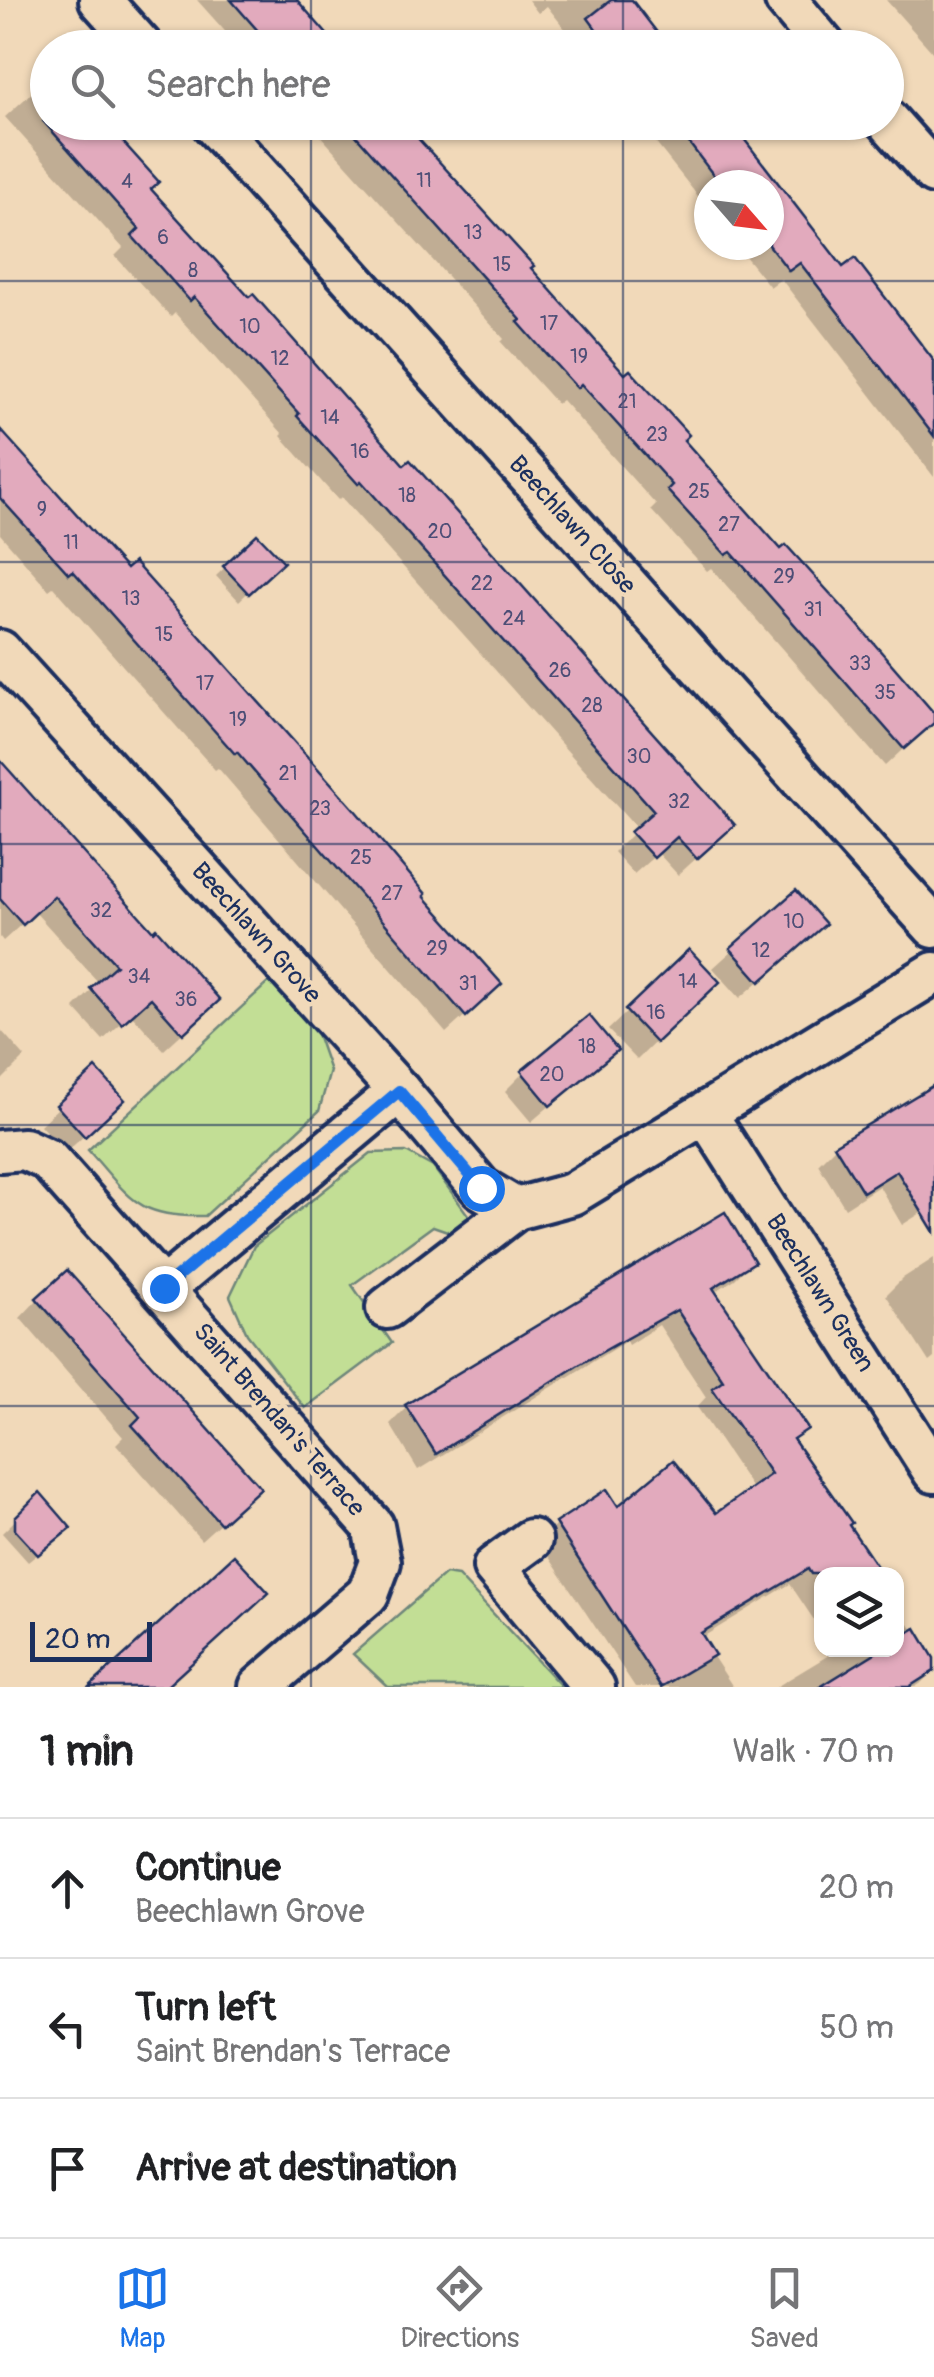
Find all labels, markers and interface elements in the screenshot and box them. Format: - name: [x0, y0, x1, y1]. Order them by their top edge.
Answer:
- search box: [30, 30, 904, 140]
- icon: search: [65, 58, 120, 113]
- text: Search here: [145, 61, 331, 109]
- house number: 11: [416, 168, 432, 193]
- house number: 4: [121, 169, 133, 194]
- north arrow: [694, 170, 784, 260]
- house number: 13: [464, 220, 482, 245]
- house number: 6: [157, 225, 169, 250]
- house number: 15: [493, 252, 511, 277]
- house number: 8: [188, 258, 198, 283]
- house number: 17: [540, 311, 559, 336]
- house number: 10: [239, 314, 261, 339]
- house number: 19: [570, 344, 588, 369]
- house number: 12: [271, 346, 290, 371]
- house number: 21: [618, 389, 637, 414]
- house number: 14: [320, 405, 340, 430]
- house number: 23: [646, 422, 668, 447]
- house number: 16: [350, 439, 370, 464]
- street label: Beechlawn Close: [502, 449, 643, 601]
- house number: 25: [688, 479, 710, 504]
- house number: 18: [398, 483, 416, 508]
- house number: 9: [37, 497, 47, 522]
- house number: 27: [718, 512, 740, 537]
- house number: 20: [428, 519, 452, 544]
- house number: 11: [63, 530, 79, 555]
- house number: 29: [773, 564, 795, 589]
- house number: 22: [471, 571, 493, 596]
- house number: 13: [122, 586, 140, 611]
- house number: 31: [804, 597, 822, 622]
- house number: 24: [503, 606, 526, 631]
- house number: 15: [155, 622, 173, 647]
- house number: 33: [849, 651, 871, 676]
- house number: 26: [549, 658, 571, 683]
- house number: 17: [196, 671, 215, 696]
- house number: 35: [874, 680, 896, 705]
- house number: 28: [581, 693, 603, 718]
- house number: 19: [229, 707, 247, 732]
- house number: 30: [627, 744, 651, 769]
- house number: 21: [279, 761, 298, 786]
- house number: 32: [668, 789, 690, 814]
- house number: 23: [309, 796, 331, 821]
- house number: 25: [350, 845, 372, 870]
- street label: Beechlawn Grove: [185, 856, 328, 1010]
- house number: 27: [381, 881, 403, 906]
- house number: 32: [90, 898, 112, 923]
- house number: 10: [783, 909, 805, 934]
- house number: 29: [426, 936, 448, 961]
- house number: 12: [752, 938, 771, 963]
- house number: 34: [128, 964, 151, 989]
- house number: 14: [678, 969, 698, 994]
- house number: 31: [459, 971, 477, 996]
- house number: 36: [175, 987, 197, 1012]
- house number: 16: [646, 1000, 666, 1025]
- house number: 18: [578, 1034, 596, 1059]
- house number: 20: [540, 1062, 564, 1087]
- route start: [459, 1166, 505, 1212]
- street label: Beechlawn Green: [759, 1208, 881, 1378]
- route end: [142, 1266, 188, 1312]
- street label: Saint Brendan's Terrace: [186, 1317, 372, 1524]
- map controls: [814, 1567, 904, 1657]
- button: layers: [814, 1567, 904, 1657]
- scale bar: [30, 1617, 152, 1662]
- text: 20 m: [45, 1622, 111, 1657]
- text: 1 min: [40, 1726, 134, 1778]
- text: Walk · 70 m: [732, 1732, 894, 1772]
- text: Continue: [135, 1844, 281, 1892]
- icon: ahead: [40, 1861, 95, 1916]
- text: 20 m: [819, 1868, 894, 1908]
- text: Beechlawn Grove: [135, 1892, 364, 1932]
- text: Turn left: [135, 1984, 276, 2032]
- icon: left: [40, 2001, 95, 2056]
- text: 50 m: [819, 2008, 894, 2048]
- text: Saint Brendan's Terrace: [135, 2032, 450, 2072]
- icon: arrive: [40, 2141, 95, 2196]
- text: Arrive at destination: [135, 2144, 457, 2192]
- tab: Map: [115, 2261, 170, 2356]
- tab: Directions: [400, 2261, 519, 2356]
- tab: Saved: [749, 2261, 819, 2356]

